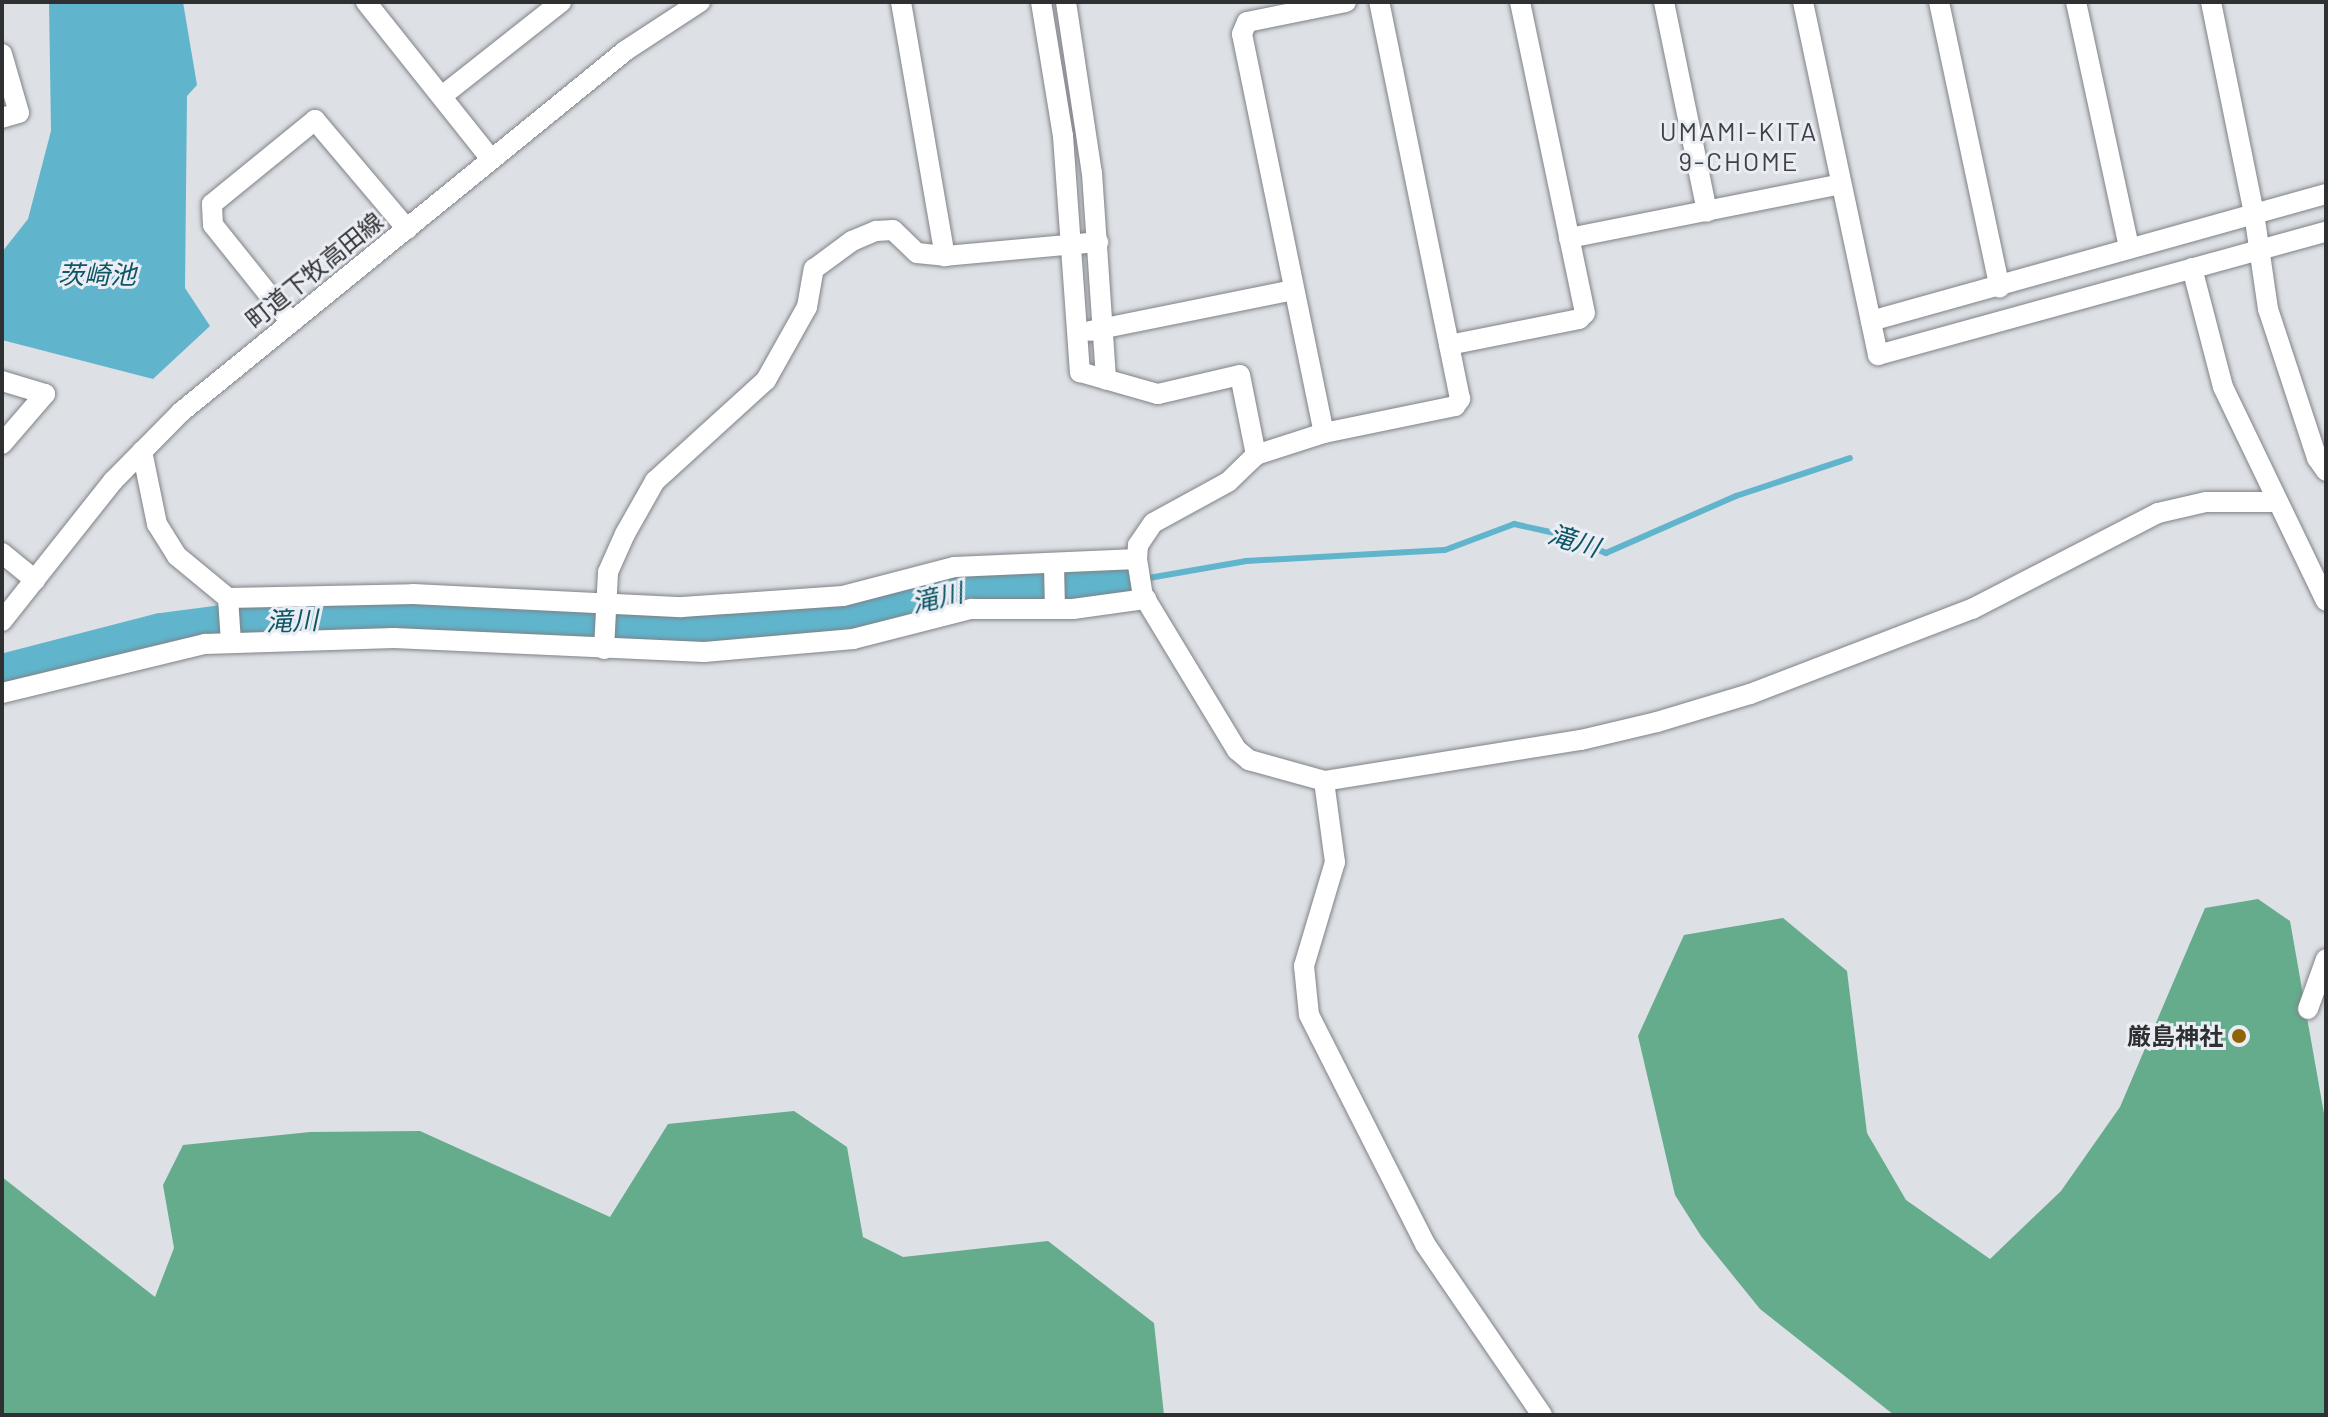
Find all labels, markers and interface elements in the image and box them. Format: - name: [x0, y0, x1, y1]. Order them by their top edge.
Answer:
- district label: UMAMI-KITA 9-CHOME: [1660, 115, 1818, 176]
- street label: 町道下牧高田線: [240, 206, 388, 334]
- water label: 茨崎池: [58, 258, 136, 290]
- water label: 滝川: [1545, 517, 1603, 563]
- water label: 滝川: [908, 576, 966, 618]
- water label: 滝川: [265, 604, 319, 636]
- place label: 厳島神社: [2127, 1022, 2223, 1050]
- marker: 厳島神社: [2230, 1027, 2248, 1045]

